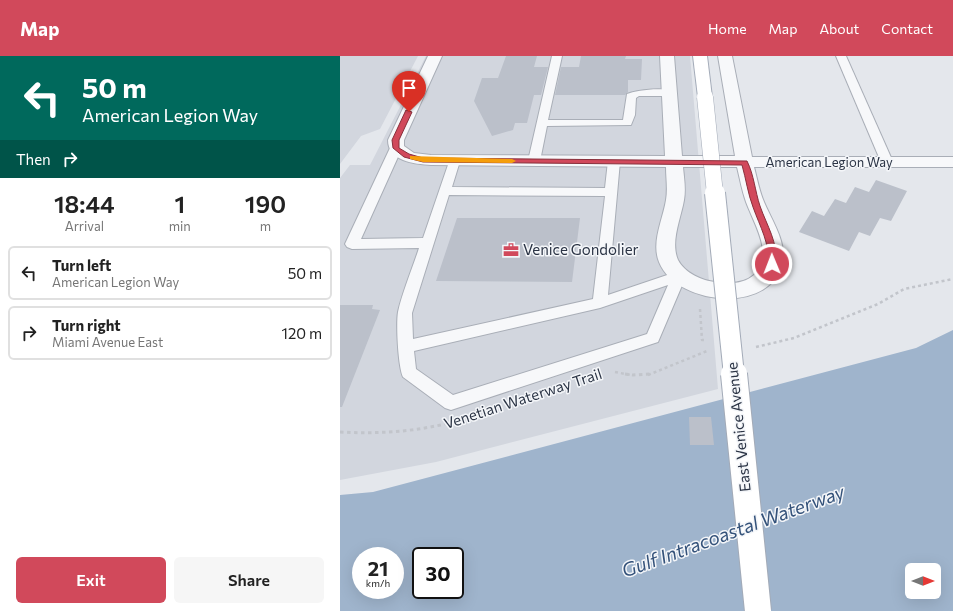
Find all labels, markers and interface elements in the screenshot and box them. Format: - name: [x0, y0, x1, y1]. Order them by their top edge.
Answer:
- text: Map: [20, 17, 59, 40]
- text: Home: [708, 20, 747, 37]
- text: Map: [769, 20, 797, 37]
- text: About: [819, 20, 859, 37]
- text: Contact: [881, 20, 933, 37]
- text: 50 m: [82, 70, 147, 104]
- pin: [392, 71, 426, 112]
- icon: left: [16, 72, 68, 124]
- icon: arrive: [398, 77, 420, 99]
- text: American Legion Way: [82, 104, 258, 126]
- icon: right: [59, 148, 81, 170]
- text: Then: [16, 150, 51, 168]
- street label: American Legion Way: [765, 154, 893, 170]
- text: 18:44: [54, 189, 115, 218]
- text: 1: [174, 189, 185, 218]
- text: 190: [245, 189, 286, 218]
- text: Arrival: [65, 218, 104, 234]
- text: min: [169, 218, 191, 234]
- text: m: [260, 218, 271, 234]
- place label: Venice Gondolier: [523, 240, 639, 258]
- office icon: Venice Gondolier: [502, 241, 520, 259]
- position arrow: [751, 243, 793, 285]
- text: Turn left: [52, 256, 111, 274]
- icon: left: [18, 262, 40, 284]
- text: 50 m: [288, 264, 322, 282]
- text: American Legion Way: [52, 274, 179, 290]
- text: Turn right: [52, 316, 121, 334]
- icon: right: [18, 322, 40, 344]
- text: 120 m: [282, 324, 322, 342]
- text: Miami Avenue East: [52, 334, 163, 350]
- street label: East Venice Avenue: [722, 361, 754, 493]
- street label: Venetian Waterway Trail: [441, 364, 604, 432]
- water label: Gulf Intracoastal Waterway: [618, 479, 848, 582]
- speed limit sign: 30: [412, 547, 464, 599]
- text: 21: [368, 556, 388, 580]
- button: Exit: [16, 557, 166, 603]
- button: Share: [174, 557, 324, 603]
- north arrow: [905, 563, 941, 599]
- map controls: [905, 563, 941, 599]
- text: km/h: [366, 577, 390, 589]

